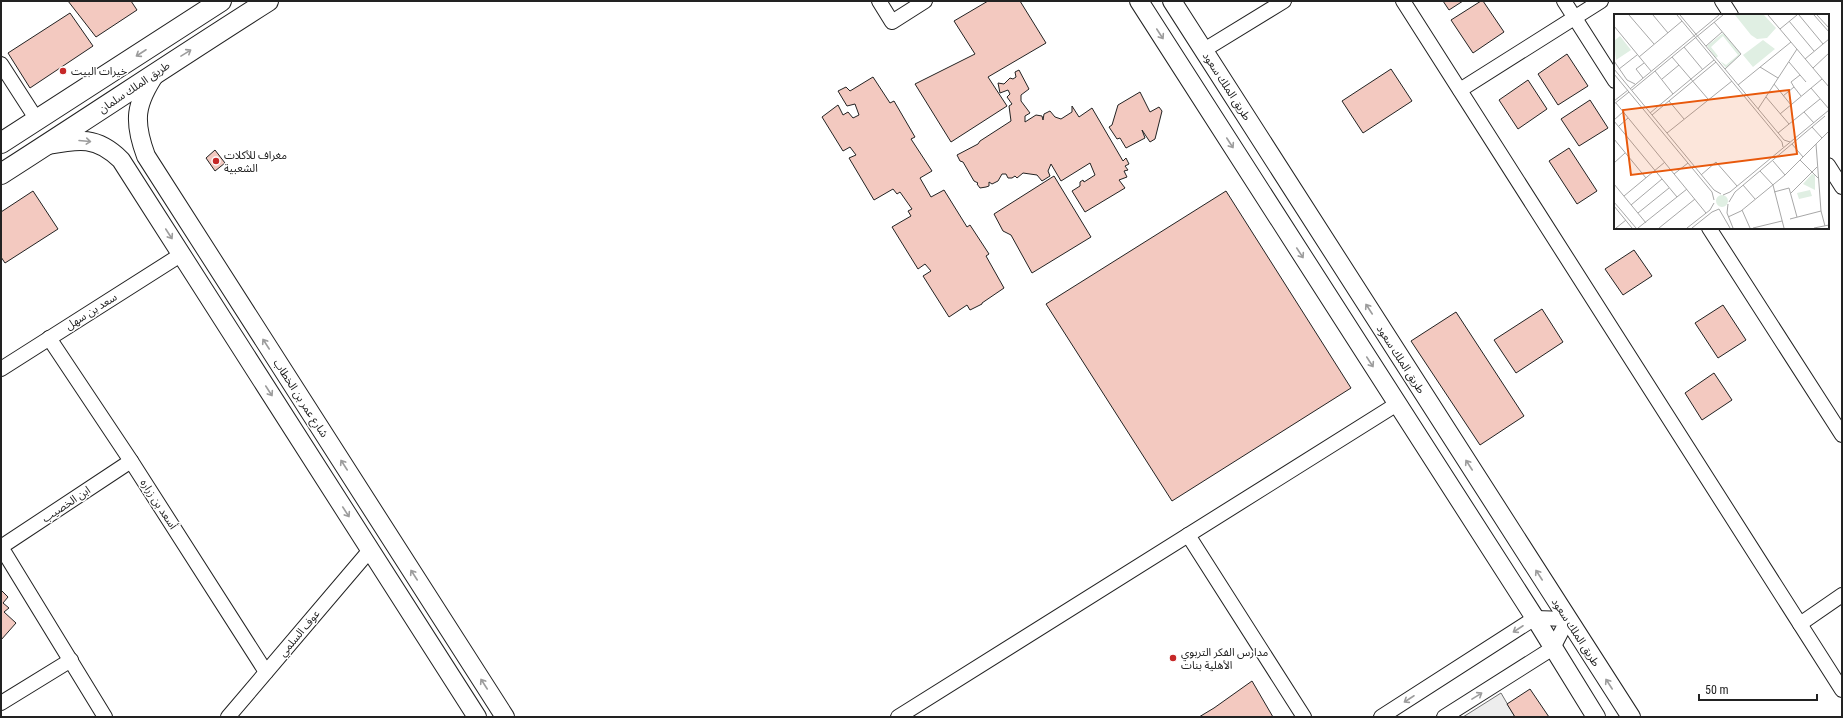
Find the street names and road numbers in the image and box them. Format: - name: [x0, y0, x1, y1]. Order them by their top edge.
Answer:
- street label: طريق الملك سعود: [1200, 50, 1253, 123]
- street label: طريق الملك سلمان: [96, 59, 172, 116]
- street label: سعد بن سهل: [63, 290, 120, 332]
- street label: طريق الملك سعود: [1374, 323, 1427, 396]
- street label: شارع عمر بن الخطاب: [270, 357, 331, 441]
- street label: أسعد بن زراره: [137, 476, 180, 532]
- street label: ابن الخصيب: [40, 484, 93, 525]
- street label: طريق الملك سعود: [1549, 596, 1602, 669]
- street label: عوف السلمي: [276, 607, 325, 661]

